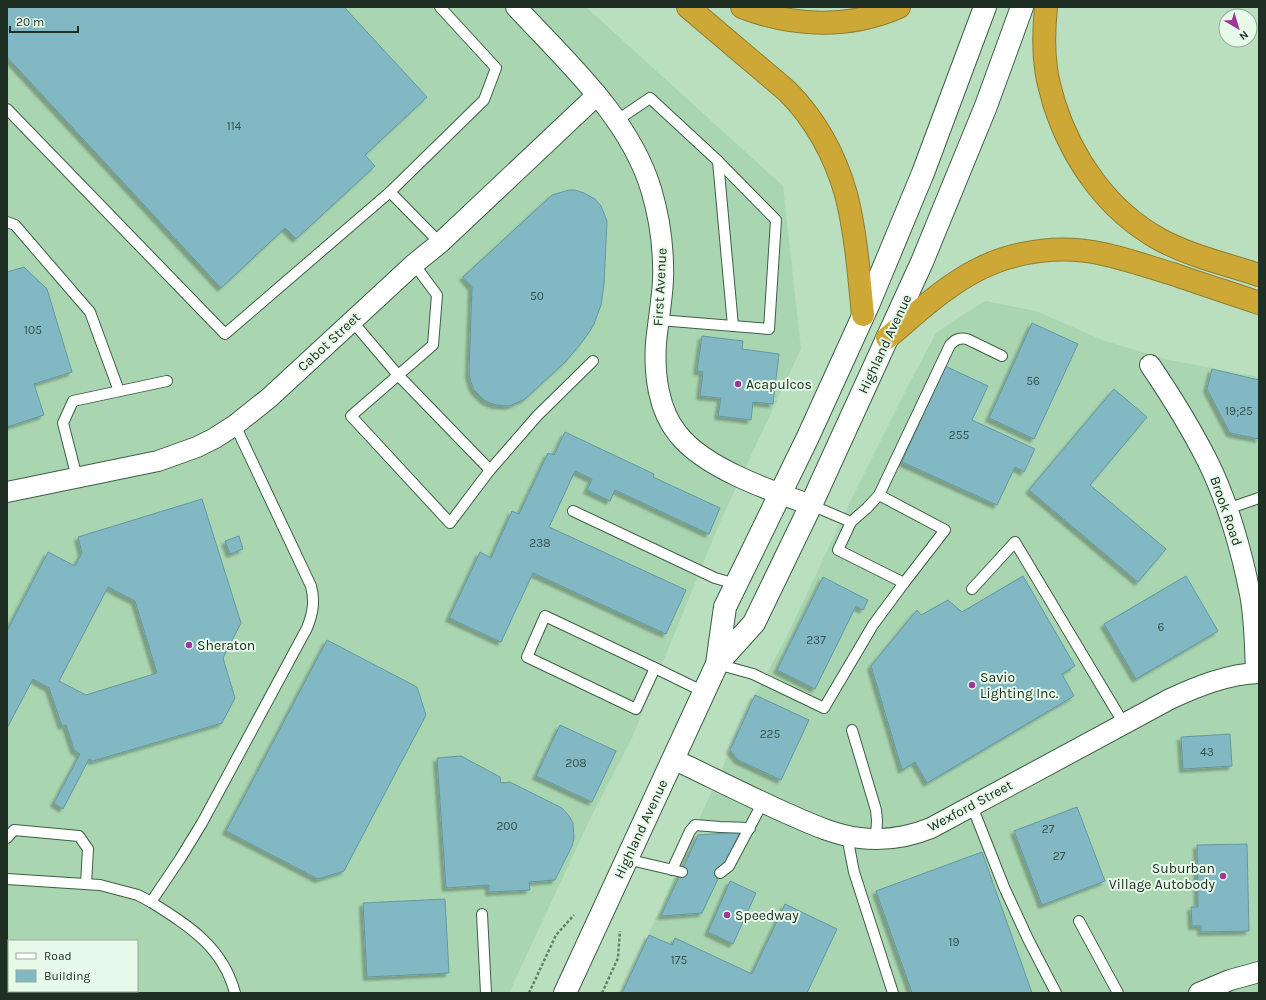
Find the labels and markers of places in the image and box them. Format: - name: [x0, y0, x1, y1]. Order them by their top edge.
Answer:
- place label: Acapulcos: [746, 376, 812, 393]
- marker: Acapulcos: [733, 379, 743, 389]
- place label: Sheraton: [197, 637, 255, 654]
- marker: Sheraton: [184, 640, 194, 650]
- place label: Savio Lighting Inc.: [980, 669, 1059, 702]
- marker: Savio Lighting Inc.: [967, 680, 977, 690]
- place label: Suburban Village Autobody: [1109, 860, 1215, 893]
- marker: Suburban Village Autobody: [1218, 871, 1228, 881]
- place label: Speedway: [735, 907, 799, 924]
- marker: Speedway: [722, 910, 732, 920]

